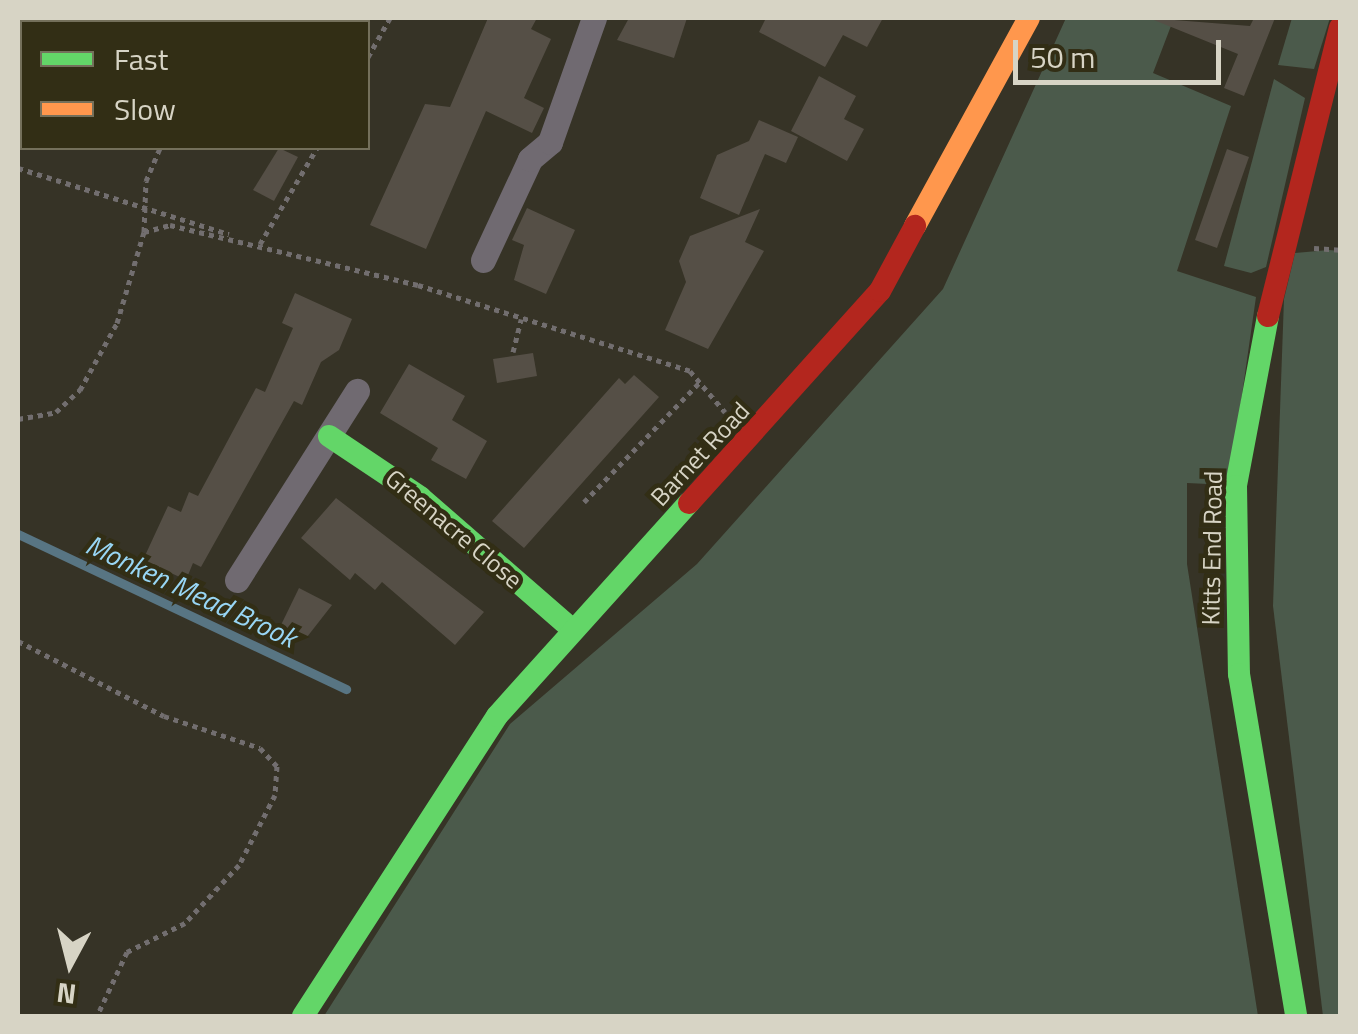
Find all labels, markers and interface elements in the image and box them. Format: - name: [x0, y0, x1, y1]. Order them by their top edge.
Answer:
- legend: [20, 20, 370, 150]
- scale bar: [1018, 20, 1226, 82]
- text: 50 m: [1030, 34, 1095, 80]
- text: Fast: [114, 36, 168, 82]
- text: Slow: [114, 86, 176, 132]
- street label: Barnet Road: [644, 396, 756, 512]
- street label: Greenacre Close: [380, 463, 528, 595]
- street label: Kitts End Road: [1196, 471, 1228, 625]
- water label: Monken Mead Brook: [81, 528, 301, 654]
- north arrow: [20, 914, 120, 1014]
- text: N: [54, 972, 79, 1017]

